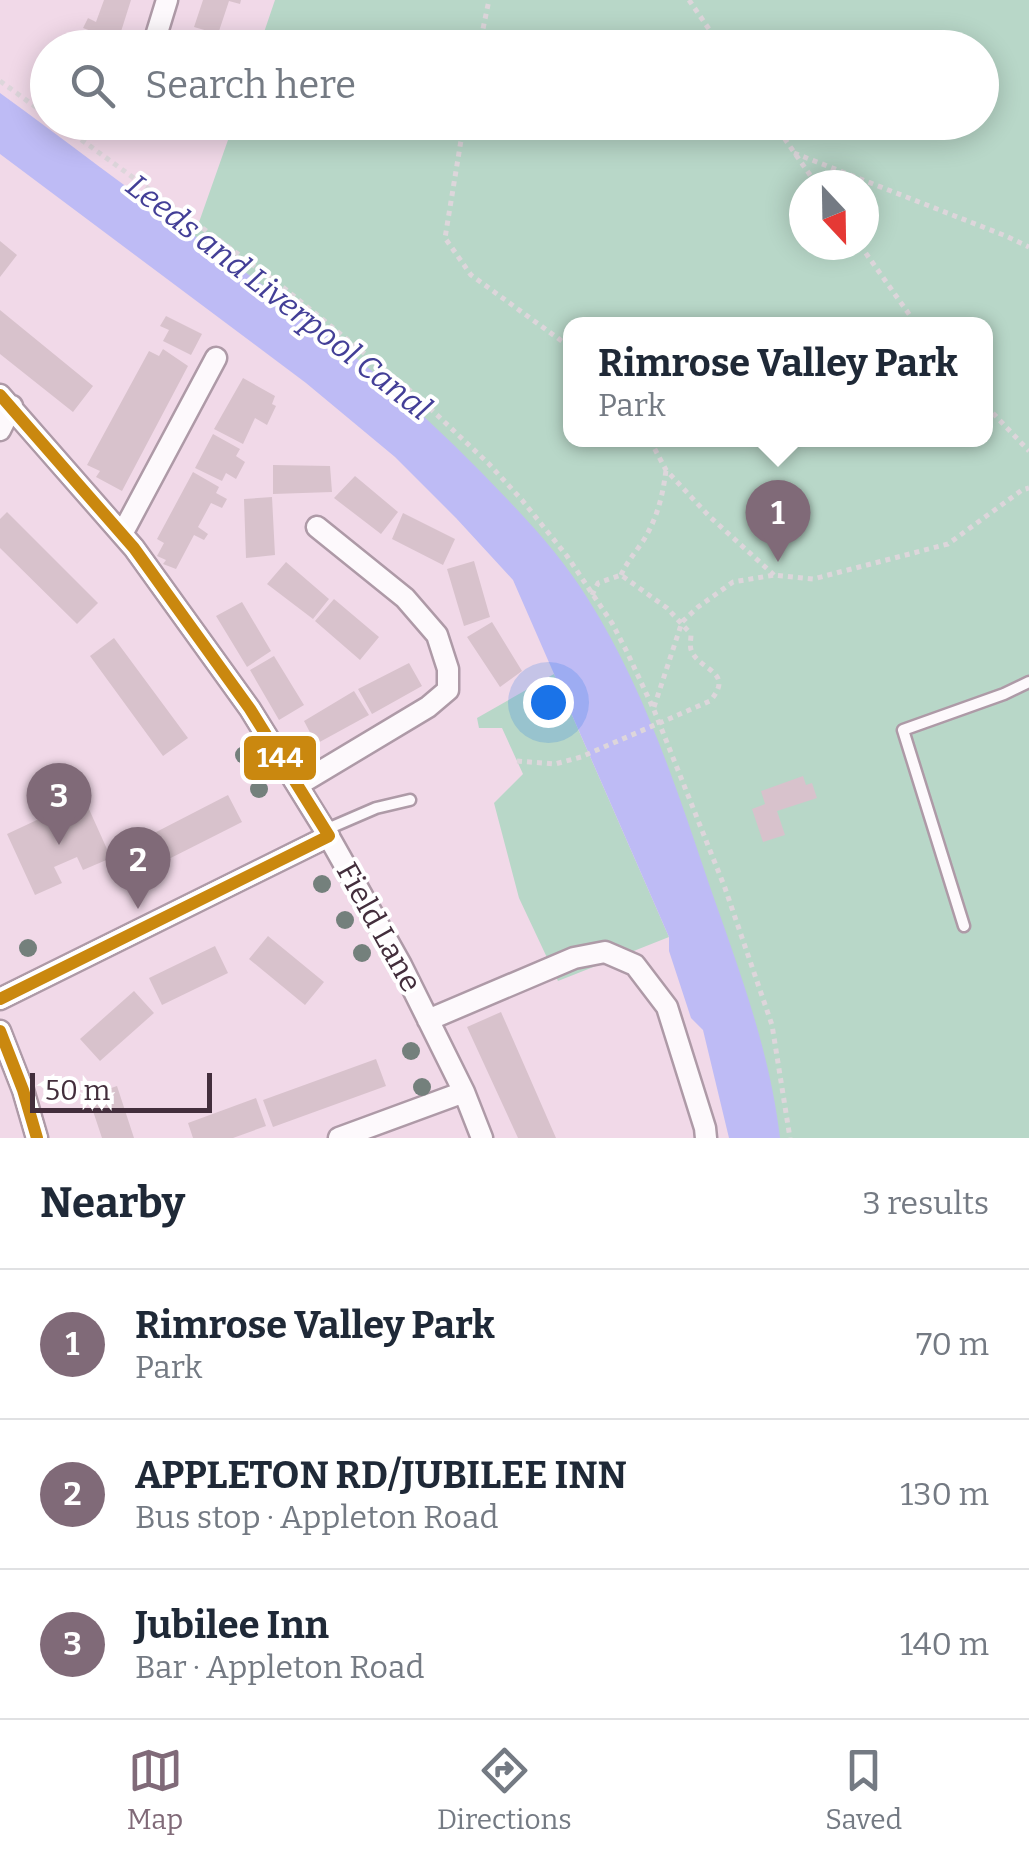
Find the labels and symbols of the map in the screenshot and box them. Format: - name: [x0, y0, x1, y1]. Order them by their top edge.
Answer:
- water label: Leeds and Liverpool Canal: [119, 166, 439, 428]
- north arrow: [789, 170, 879, 260]
- pin: 1: [746, 480, 810, 562]
- your location: [523, 677, 574, 728]
- line badge: 144: [242, 734, 318, 782]
- text: 144: [257, 741, 303, 774]
- pin: 3: [27, 762, 92, 845]
- pin: 2: [106, 826, 170, 909]
- street label: Field Lane: [329, 856, 429, 998]
- scale bar: [30, 1068, 212, 1112]

